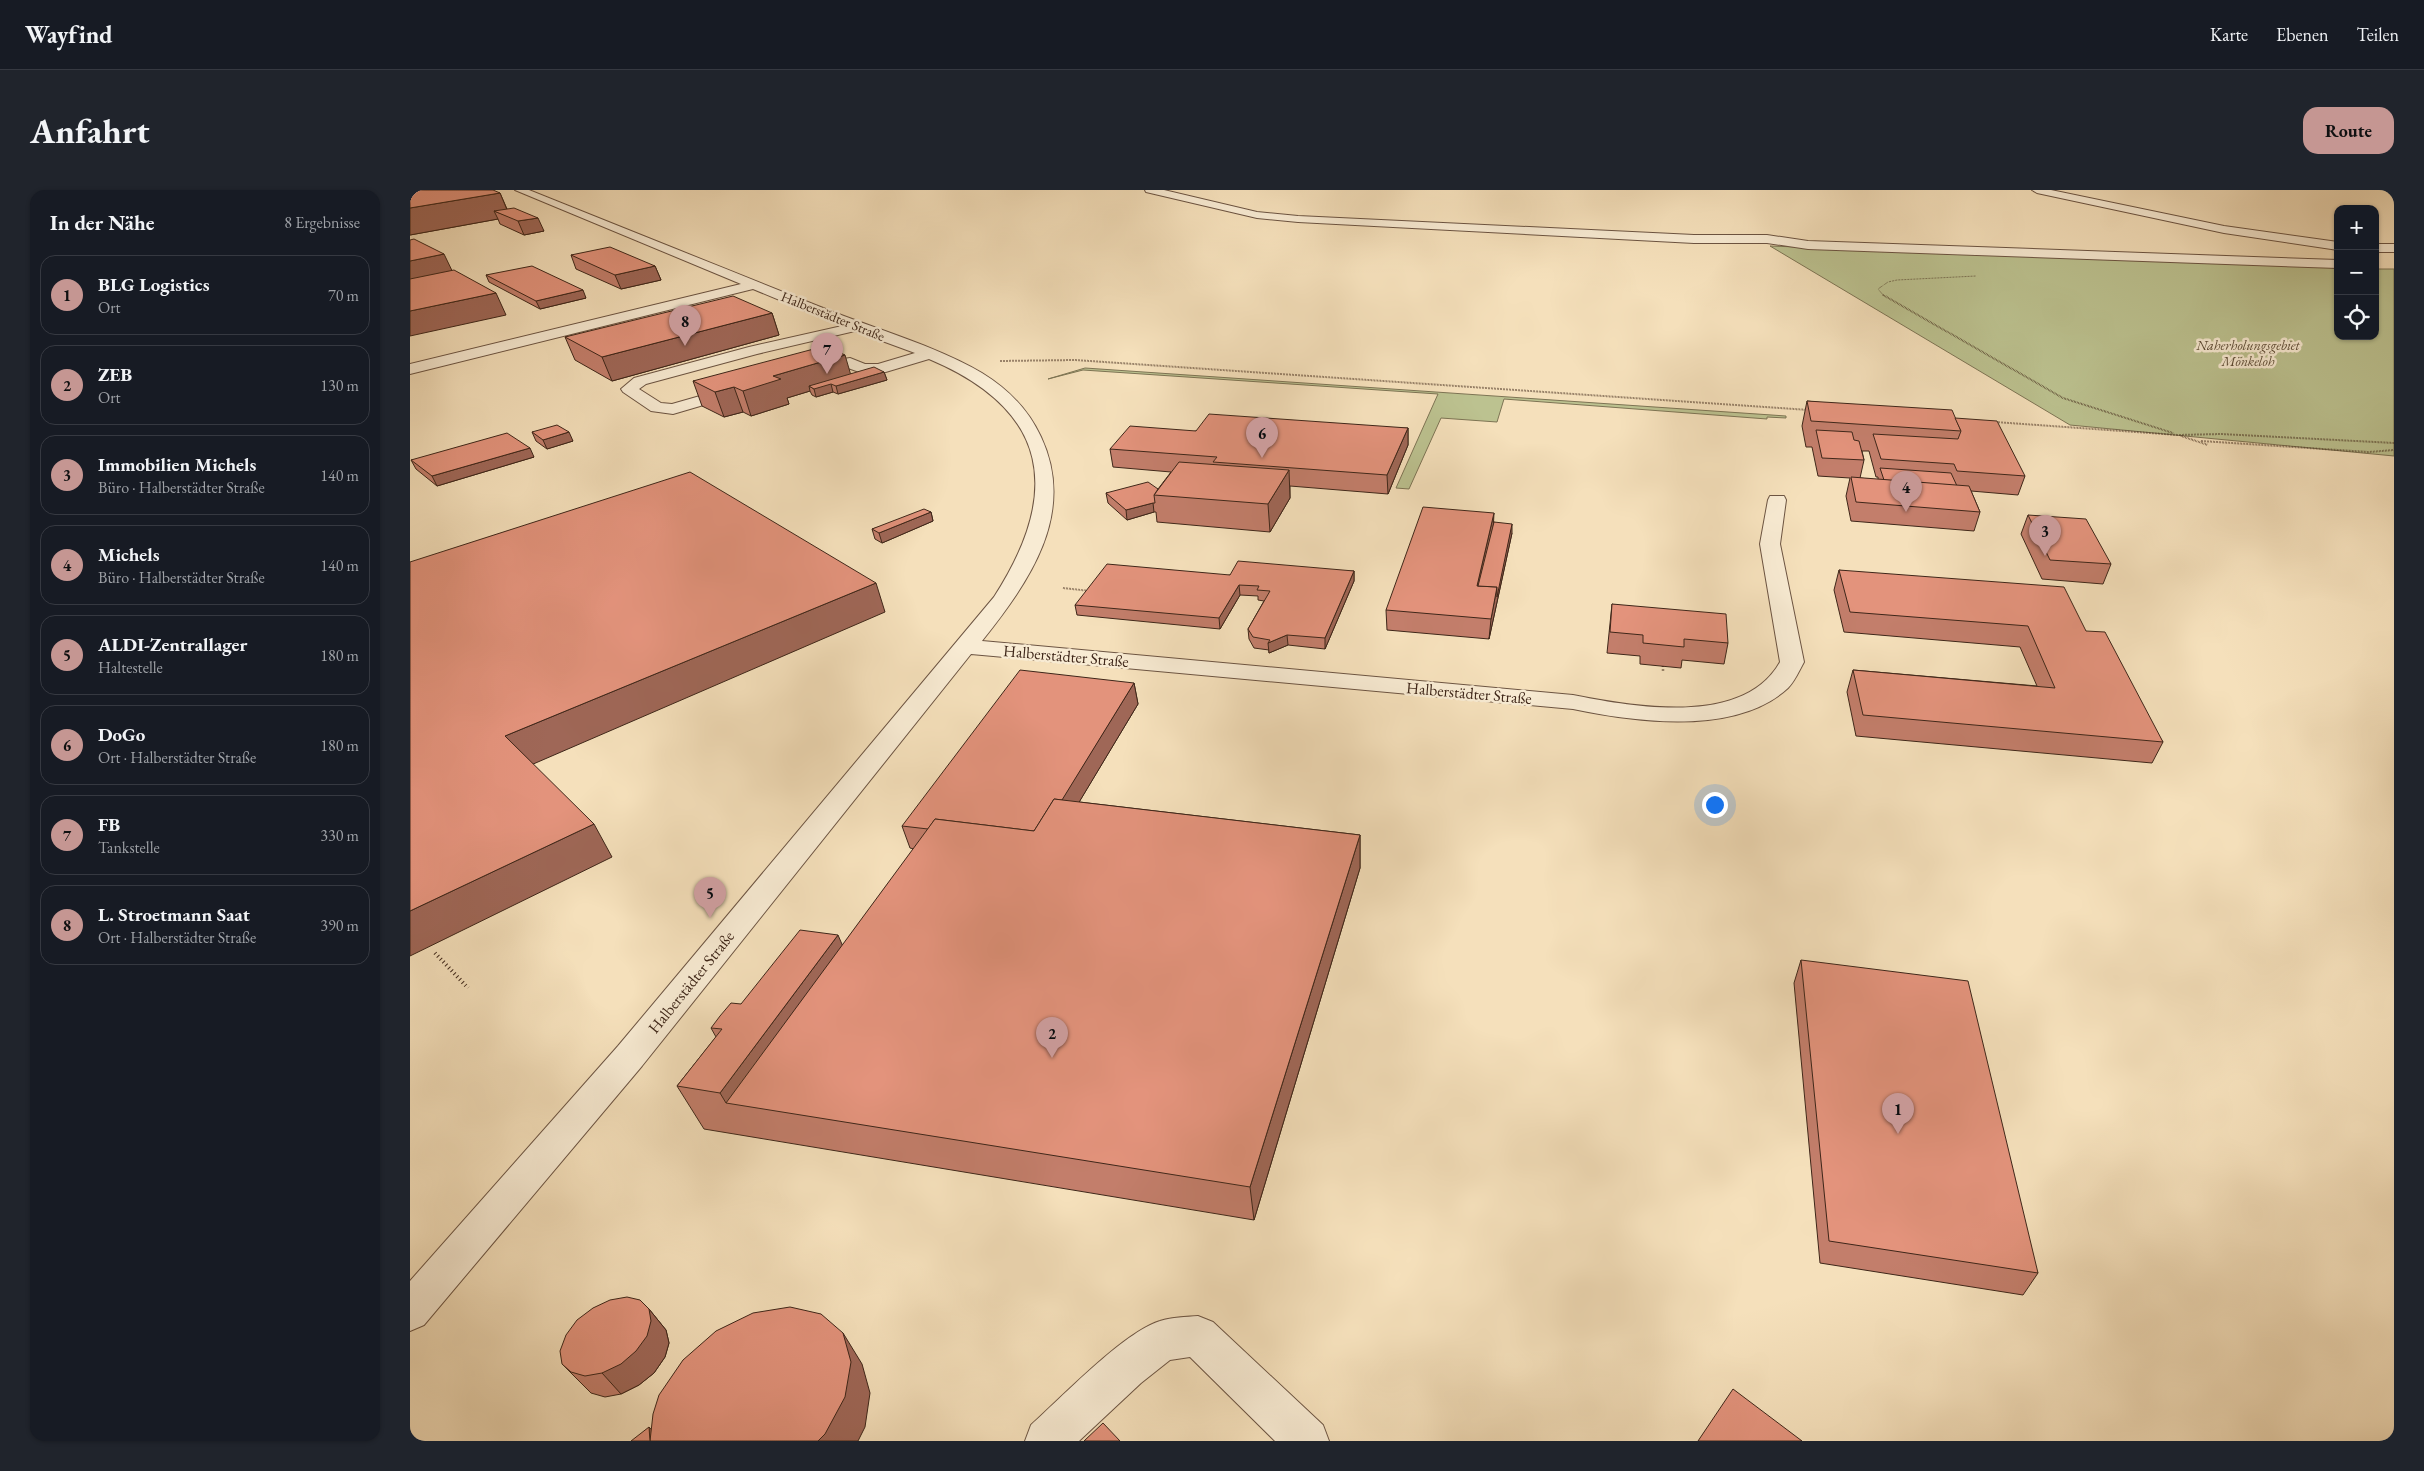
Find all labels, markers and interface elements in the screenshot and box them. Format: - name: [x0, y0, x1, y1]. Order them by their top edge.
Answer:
- text: Wayfind: [25, 19, 113, 50]
- text: Karte: [2210, 23, 2248, 46]
- text: Ebenen: [2276, 23, 2329, 46]
- text: Teilen: [2357, 23, 2399, 46]
- button: Route: [2303, 107, 2394, 154]
- text: Anfahrt: [30, 108, 150, 153]
- map controls: [2334, 205, 2379, 340]
- button: +: [2334, 205, 2379, 250]
- text: In der Nähe: [50, 209, 155, 236]
- text: 8 Ergebnisse: [284, 212, 360, 233]
- button: −: [2334, 250, 2379, 295]
- text: BLG Logistics: [98, 272, 210, 297]
- text: 1: [63, 285, 71, 306]
- text: 70 m: [328, 285, 359, 306]
- street label: Halberstädter Straße: [779, 287, 888, 345]
- button: locate: [2334, 295, 2379, 340]
- text: Ort: [98, 297, 121, 318]
- pin: 8: [669, 305, 701, 346]
- pin: 7: [811, 333, 843, 374]
- park label: Naherholungsgebiet Mönkeloh: [2195, 336, 2301, 370]
- text: ZEB: [98, 362, 132, 387]
- text: 2: [63, 375, 71, 396]
- text: 130 m: [320, 375, 359, 396]
- text: Ort: [98, 387, 121, 408]
- pin: 6: [1246, 417, 1278, 458]
- text: Immobilien Michels: [98, 452, 256, 477]
- text: 3: [63, 465, 71, 486]
- text: 140 m: [320, 465, 359, 486]
- pin: 4: [1890, 471, 1922, 512]
- text: Büro · Halberstädter Straße: [98, 477, 265, 498]
- pin: 3: [2029, 515, 2061, 556]
- text: Michels: [98, 542, 159, 567]
- text: 4: [63, 555, 71, 576]
- text: 140 m: [320, 555, 359, 576]
- text: Büro · Halberstädter Straße: [98, 567, 265, 588]
- text: ALDI-Zentrallager: [98, 632, 247, 657]
- street label: Halberstädter Straße: [1002, 640, 1130, 672]
- text: 5: [63, 645, 71, 666]
- text: 180 m: [320, 645, 359, 666]
- text: Haltestelle: [98, 657, 163, 678]
- street label: Halberstädter Straße: [1405, 677, 1533, 709]
- text: DoGo: [98, 722, 145, 747]
- text: 6: [63, 735, 71, 756]
- text: 180 m: [320, 735, 359, 756]
- text: Ort · Halberstädter Straße: [98, 747, 256, 768]
- your location: [1702, 792, 1728, 818]
- text: FB: [98, 812, 120, 837]
- text: 7: [63, 825, 71, 846]
- text: 330 m: [320, 825, 359, 846]
- text: Tankstelle: [98, 837, 160, 858]
- pin: 5: [694, 877, 726, 918]
- text: L. Stroetmann Saat: [98, 902, 250, 927]
- text: 8: [63, 915, 71, 936]
- text: 390 m: [320, 915, 359, 936]
- street label: Halberstädter Straße: [643, 926, 739, 1038]
- text: Ort · Halberstädter Straße: [98, 927, 256, 948]
- pin: 2: [1036, 1017, 1068, 1058]
- pin: 1: [1882, 1093, 1914, 1134]

